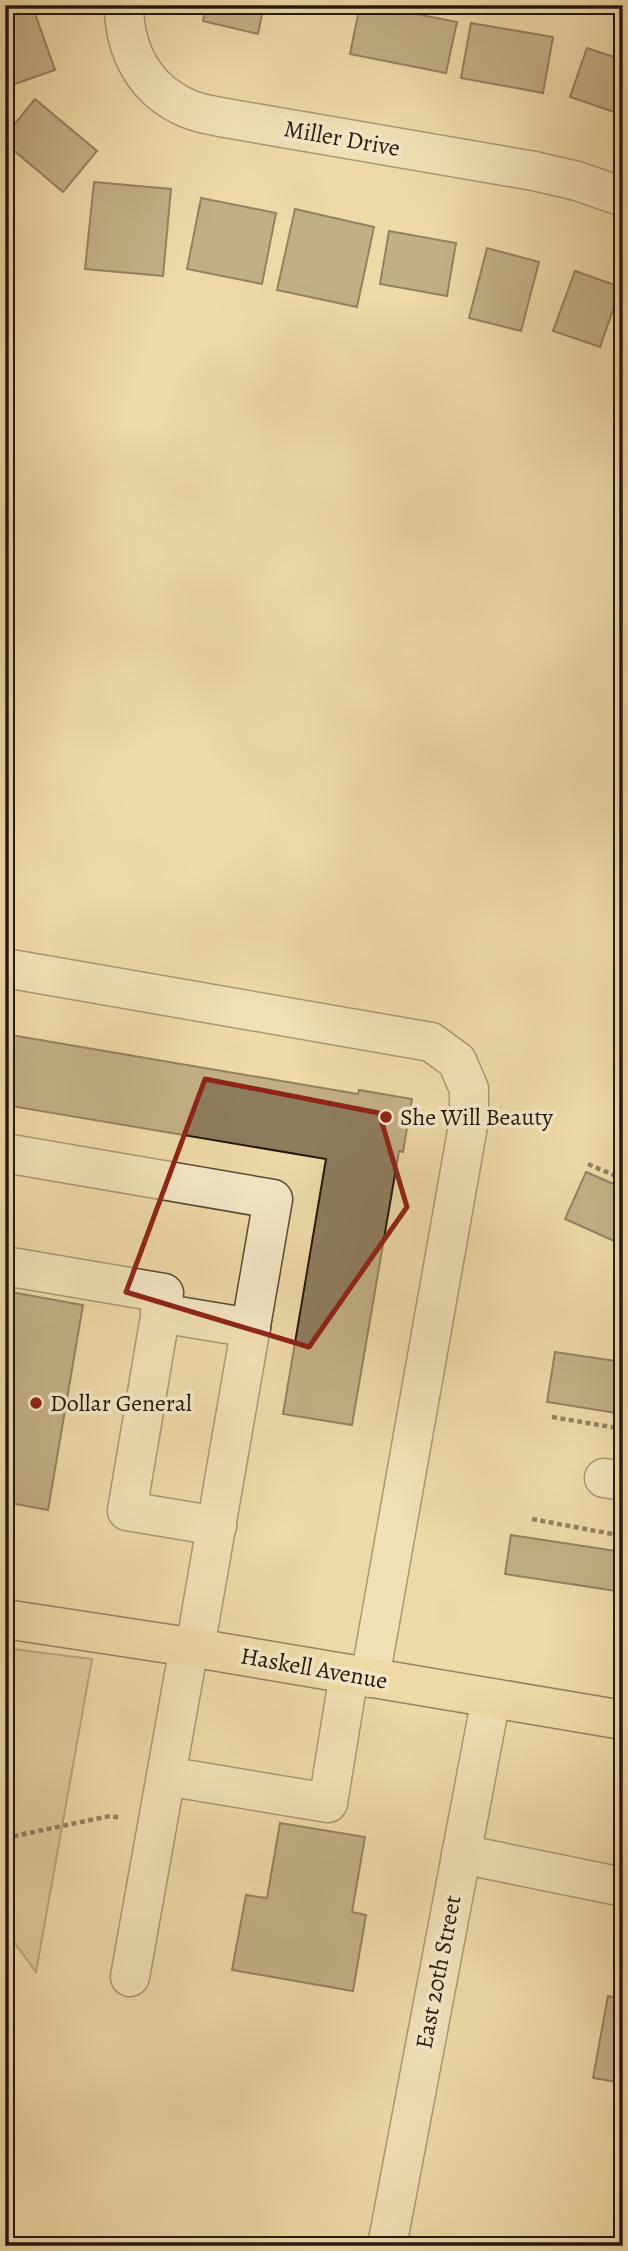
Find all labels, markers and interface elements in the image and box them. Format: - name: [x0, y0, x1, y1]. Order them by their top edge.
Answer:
- street label: Miller Drive: [282, 112, 402, 164]
- place label: She Will Beauty: [400, 1101, 553, 1133]
- marker: She Will Beauty: [378, 1109, 394, 1125]
- place label: Dollar General: [50, 1387, 192, 1419]
- marker: Dollar General: [28, 1395, 44, 1411]
- street label: Haskell Avenue: [238, 1639, 390, 1697]
- street label: East 20th Street: [407, 1892, 469, 2052]

